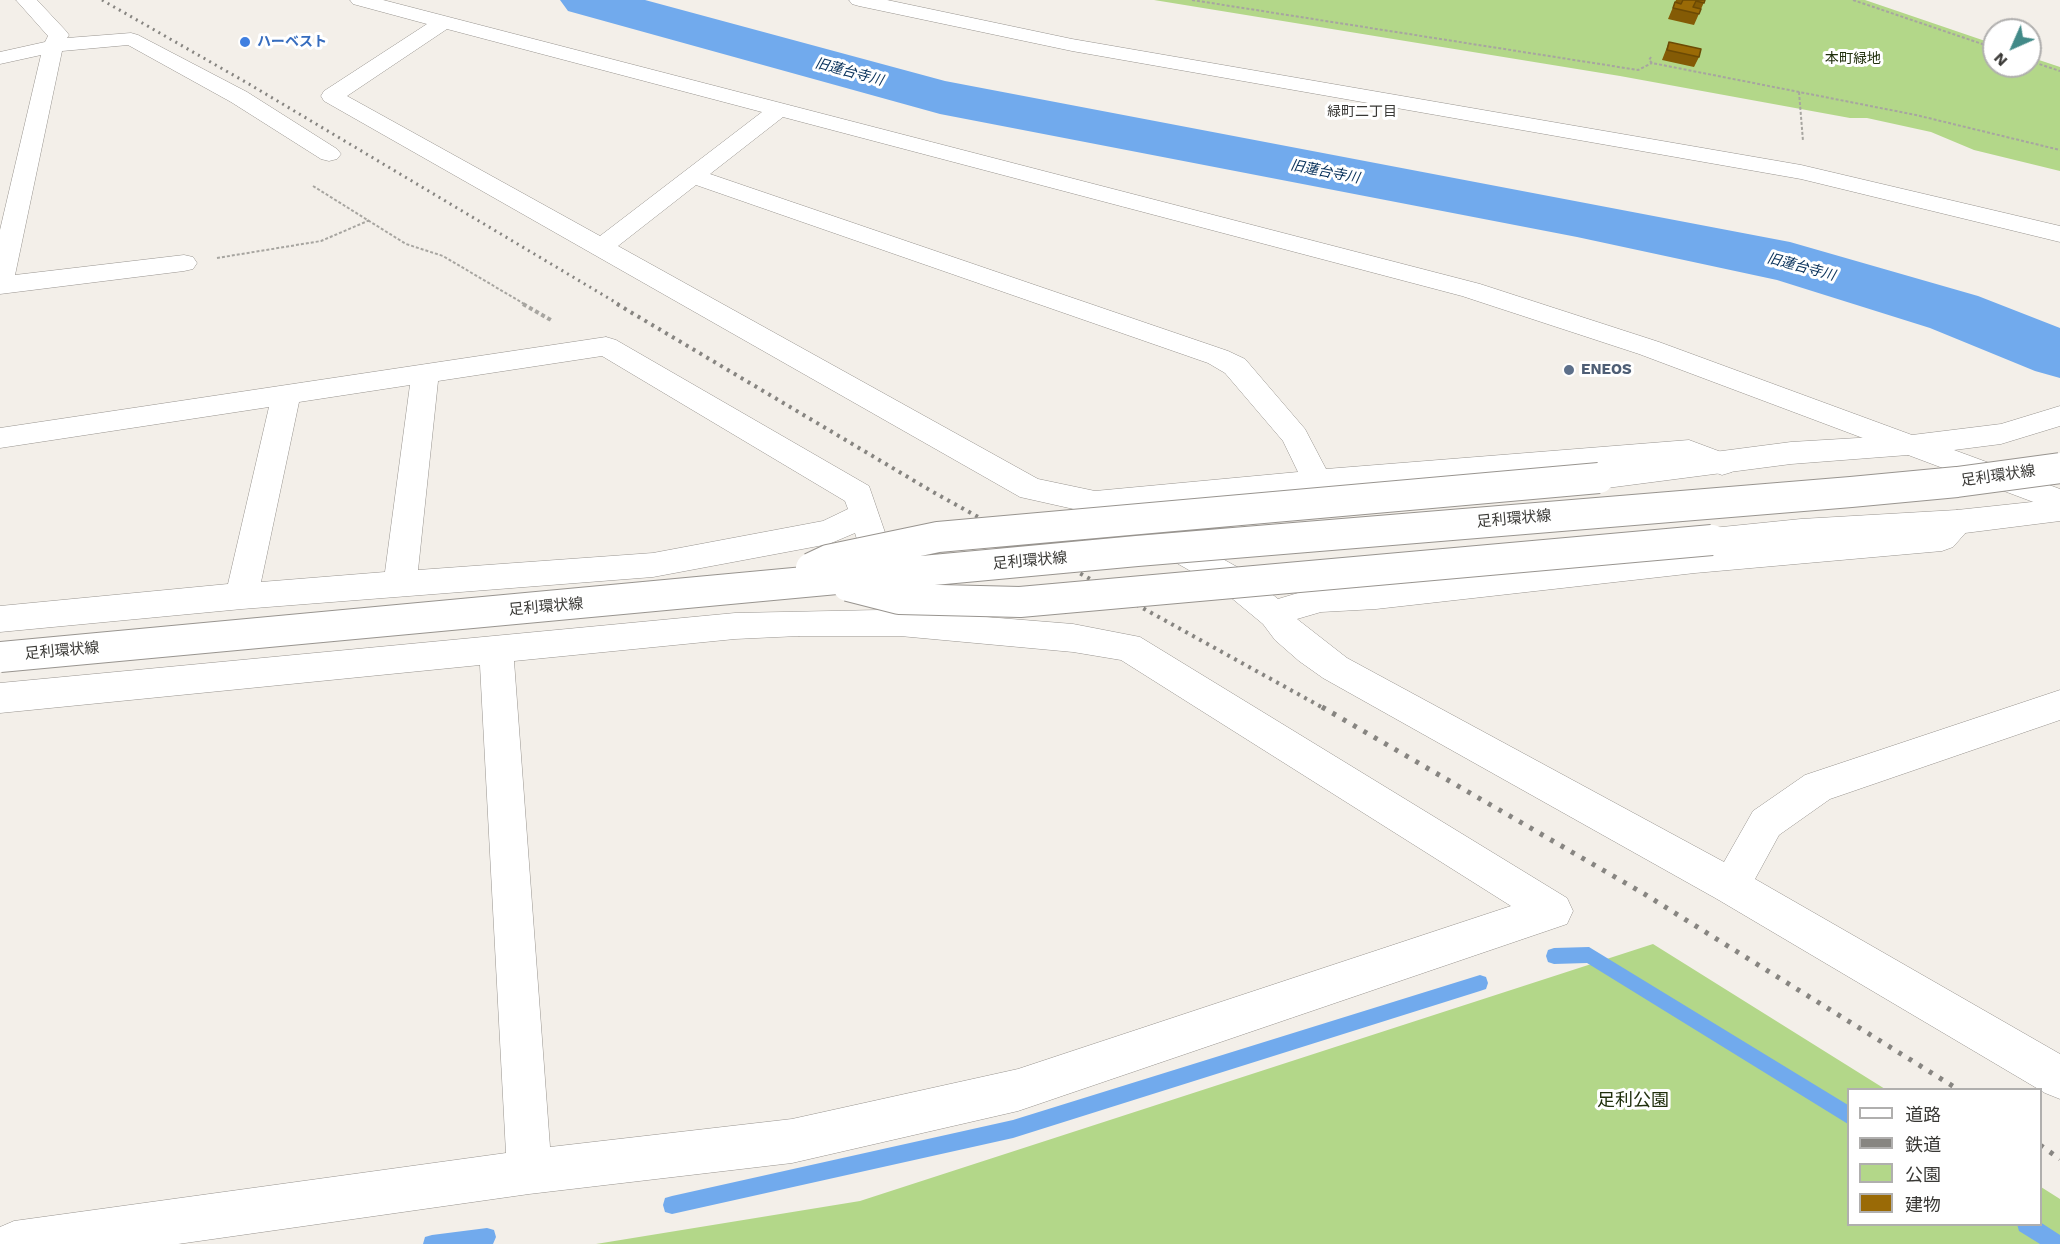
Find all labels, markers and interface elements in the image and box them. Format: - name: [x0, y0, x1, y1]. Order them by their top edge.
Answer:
- north arrow: [1982, 18, 2042, 78]
- place label: ハーベスト: [257, 34, 327, 50]
- marker: ハーベスト: [238, 35, 252, 49]
- text: N: [1989, 49, 2011, 71]
- park label: 本町緑地: [1825, 51, 1881, 67]
- water label: 旧蓮台寺川: [813, 55, 885, 89]
- district label: 緑町二丁目: [1327, 104, 1397, 120]
- water label: 旧蓮台寺川: [1289, 157, 1361, 187]
- water label: 旧蓮台寺川: [1765, 250, 1837, 284]
- place label: ENEOS: [1581, 361, 1632, 379]
- marker: ENEOS: [1562, 363, 1576, 377]
- street label: 足利環状線: [1960, 462, 2036, 490]
- street label: 足利環状線: [1476, 507, 1552, 531]
- street label: 足利環状線: [992, 549, 1068, 573]
- street label: 足利環状線: [508, 595, 584, 619]
- street label: 足利環状線: [24, 639, 100, 663]
- legend: [1847, 1088, 2042, 1226]
- park label: 足利公園: [1597, 1090, 1669, 1112]
- text: 道路: [1905, 1104, 1941, 1125]
- text: 鉄道: [1905, 1134, 1941, 1155]
- text: 公園: [1905, 1164, 1941, 1185]
- text: 建物: [1905, 1194, 1941, 1215]

